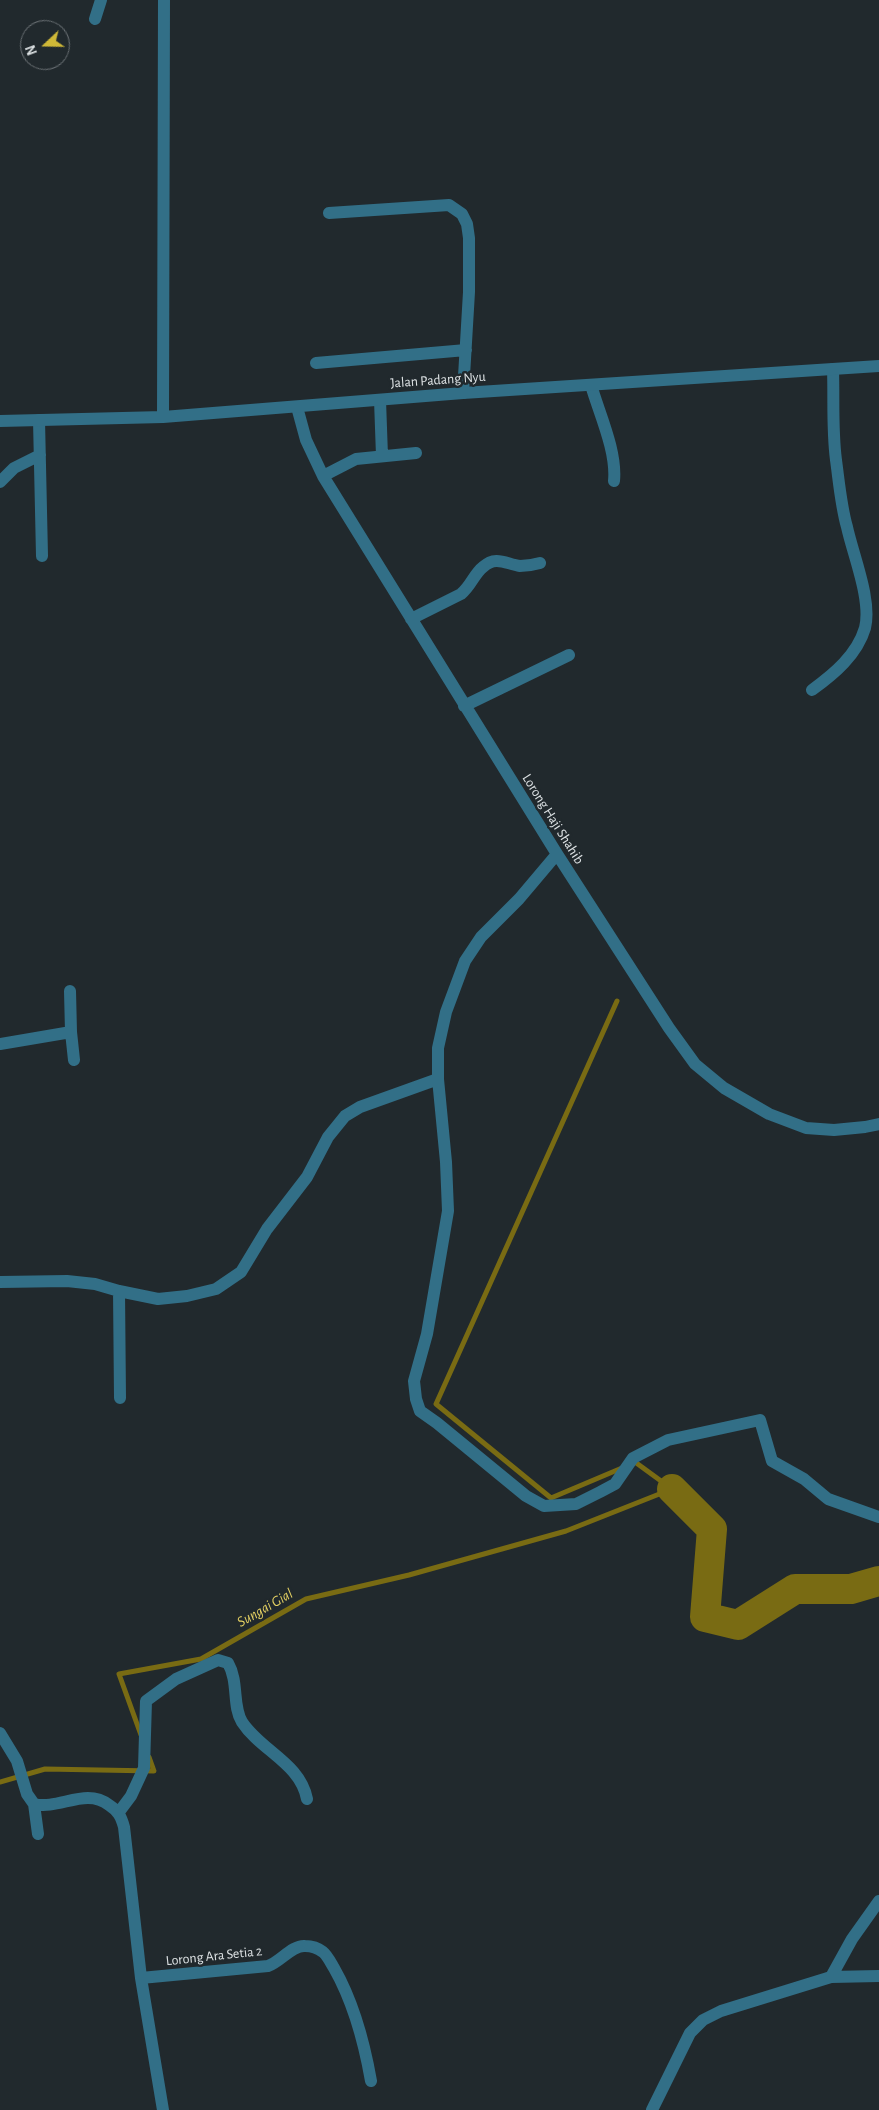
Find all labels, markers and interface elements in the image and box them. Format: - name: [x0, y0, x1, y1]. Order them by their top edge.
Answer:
- north arrow: [20, 20, 70, 70]
- text: N: [24, 43, 40, 57]
- street label: Jalan Padang Nyu: [390, 368, 486, 392]
- street label: Lorong Haji Shahib: [519, 771, 587, 867]
- water label: Sungai Gial: [234, 1585, 296, 1631]
- street label: Lorong Ara Setia 2: [165, 1943, 263, 1969]

